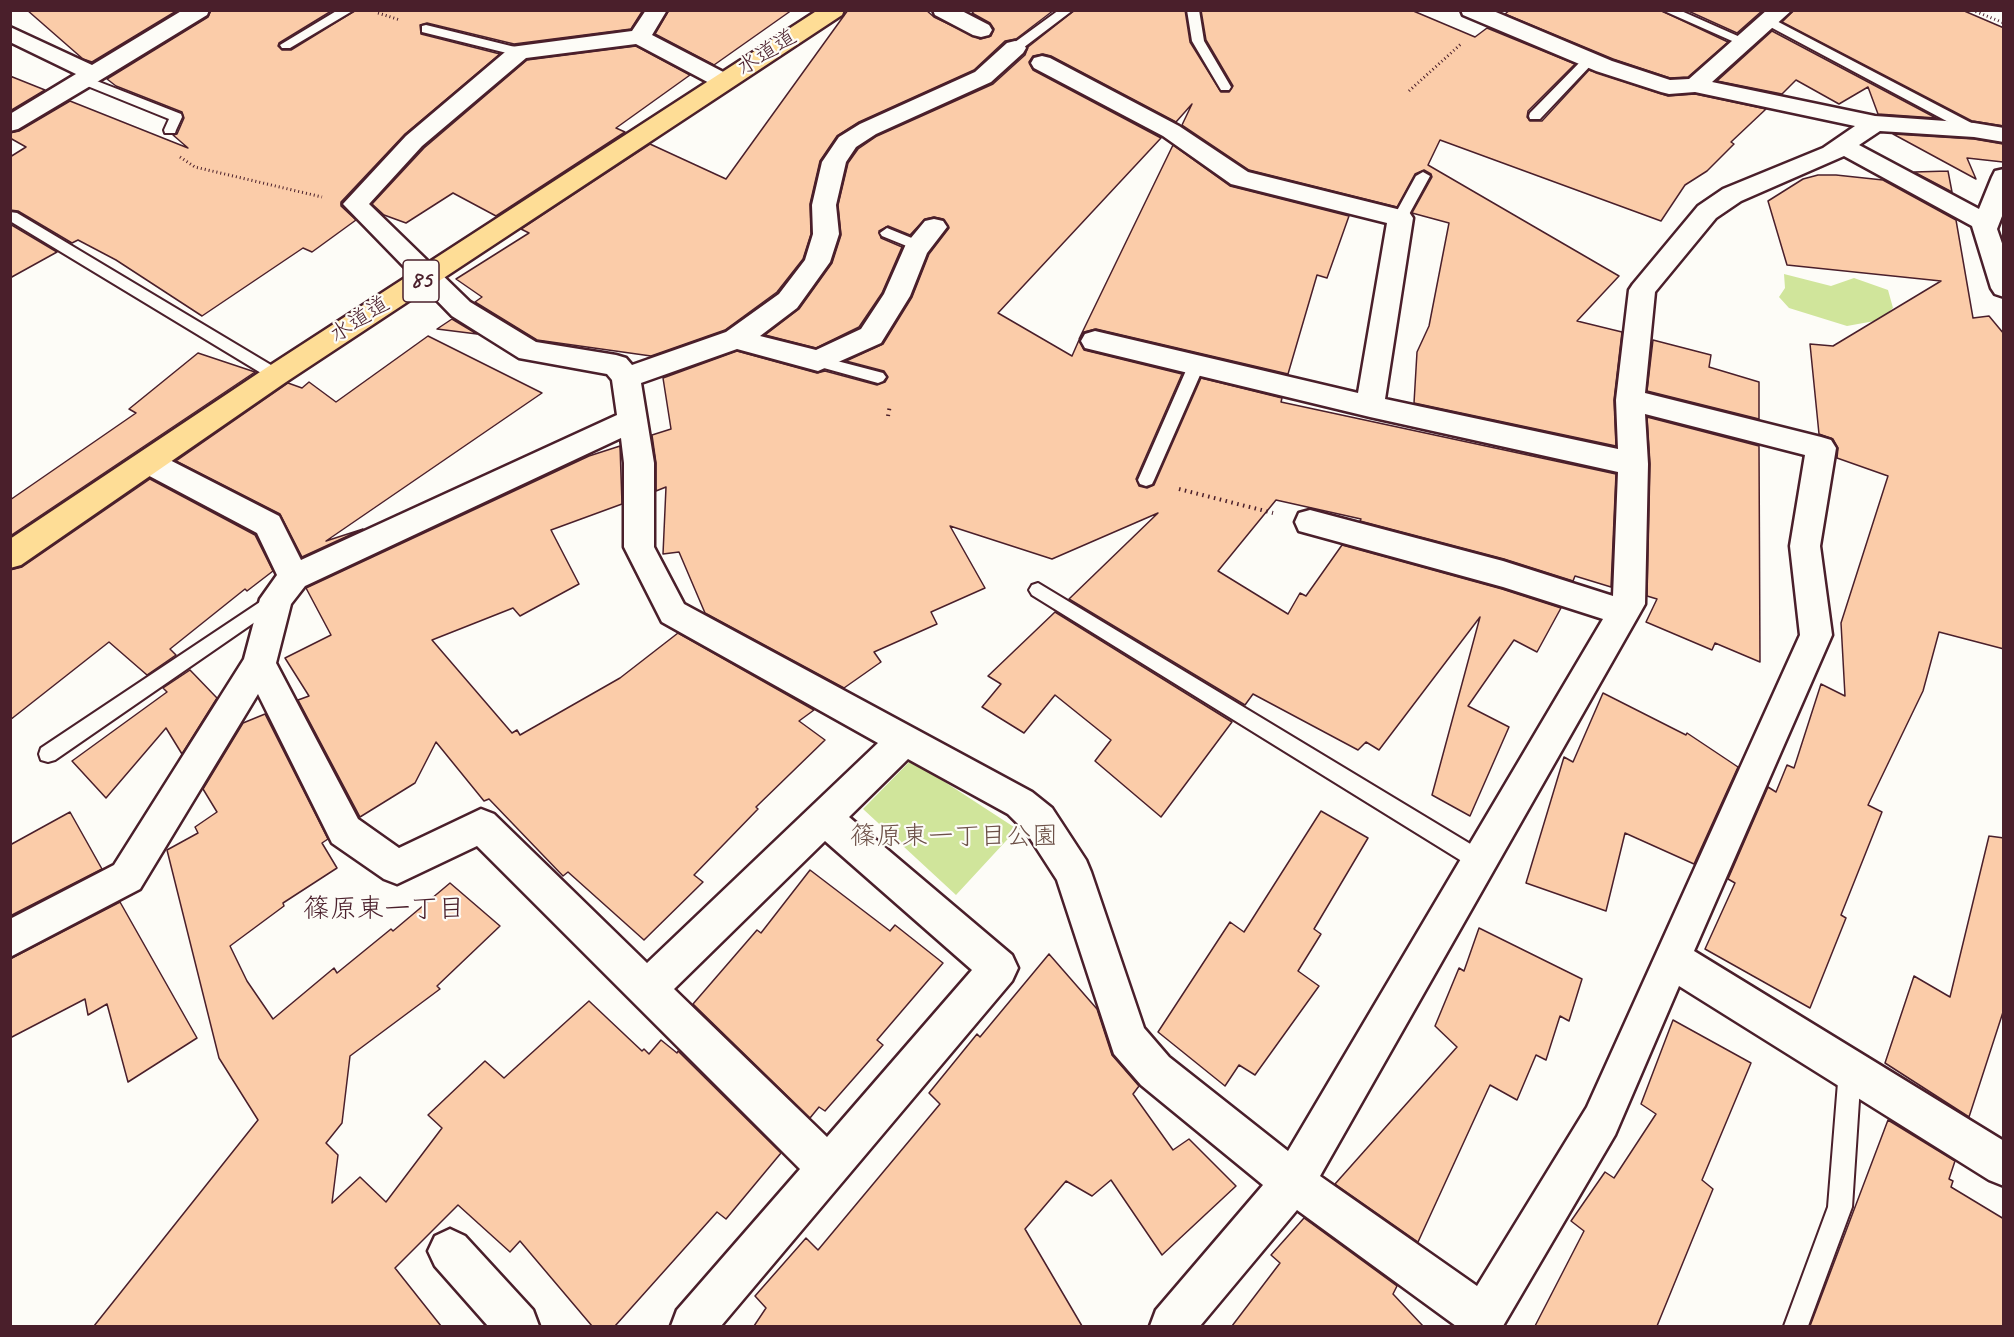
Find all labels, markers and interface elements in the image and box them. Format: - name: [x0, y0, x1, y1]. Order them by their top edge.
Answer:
- street label: 水道道: [732, 24, 802, 82]
- road number: 85: [403, 260, 439, 302]
- street label: 水道道: [325, 291, 395, 349]
- park label: 篠原東一丁目公園: [850, 821, 1058, 853]
- district label: 篠原東一丁目: [303, 894, 465, 926]

